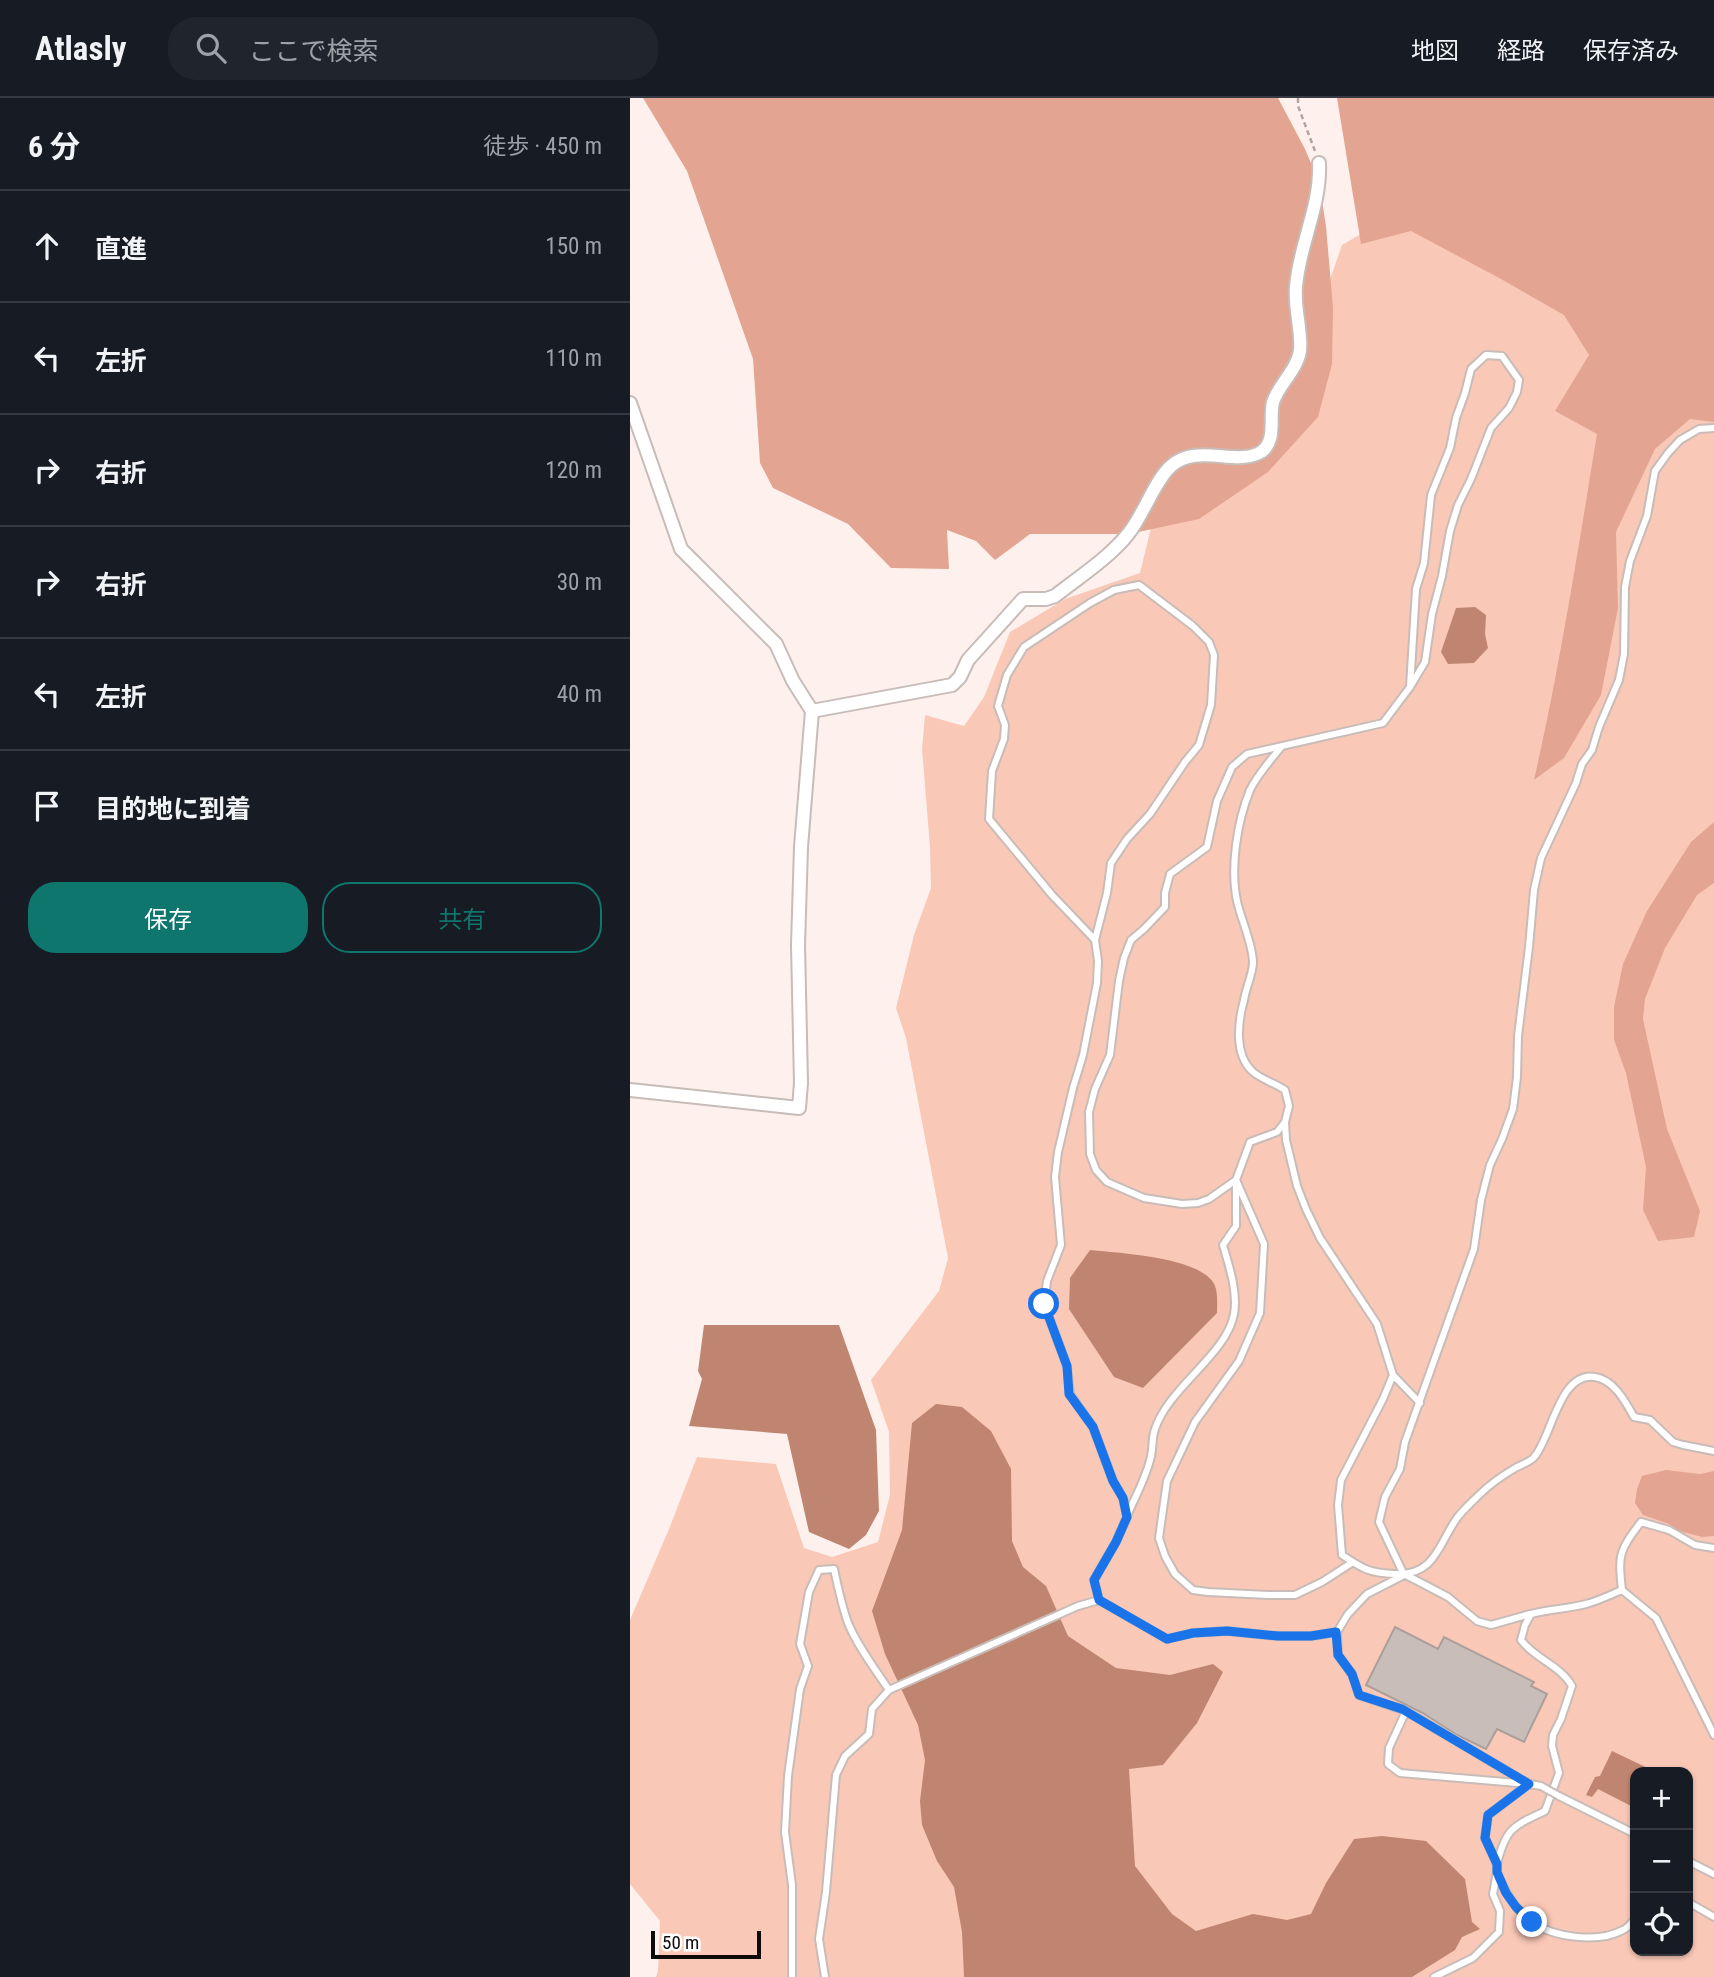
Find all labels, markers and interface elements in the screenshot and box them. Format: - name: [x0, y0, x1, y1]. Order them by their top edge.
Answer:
- search box: [168, 17, 658, 80]
- text: Atlasly: [35, 29, 126, 68]
- icon: search: [192, 29, 230, 67]
- text: ここで検索: [248, 36, 378, 66]
- text: 地図: [1411, 37, 1459, 65]
- text: 経路: [1497, 37, 1545, 65]
- text: 保存済み: [1583, 37, 1679, 65]
- text: 6 分: [28, 129, 80, 164]
- text: 徒歩 · 450 m: [483, 133, 602, 160]
- icon: ahead: [28, 227, 66, 265]
- text: 150 m: [545, 233, 602, 260]
- text: 直進: [95, 234, 147, 264]
- icon: left: [28, 339, 66, 377]
- text: 110 m: [545, 345, 602, 372]
- text: 左折: [95, 346, 147, 376]
- icon: right: [28, 451, 66, 489]
- text: 120 m: [545, 457, 602, 484]
- text: 右折: [95, 458, 147, 488]
- icon: right: [28, 563, 66, 601]
- text: 30 m: [557, 569, 602, 596]
- text: 右折: [95, 570, 147, 600]
- icon: left: [28, 675, 66, 713]
- text: 40 m: [557, 681, 602, 708]
- text: 左折: [95, 682, 147, 712]
- icon: arrive: [28, 787, 66, 825]
- text: 目的地に到着: [95, 794, 251, 824]
- button: 保存: [28, 882, 308, 953]
- button: 共有: [322, 882, 602, 953]
- route start: [1028, 1288, 1059, 1319]
- map controls: [1630, 1767, 1693, 1956]
- button: +: [1630, 1767, 1693, 1830]
- button: −: [1630, 1830, 1693, 1893]
- button: locate: [1630, 1893, 1693, 1956]
- route end: [1516, 1906, 1547, 1937]
- scale bar: [651, 1928, 761, 1960]
- text: 50 m: [662, 1931, 699, 1954]

